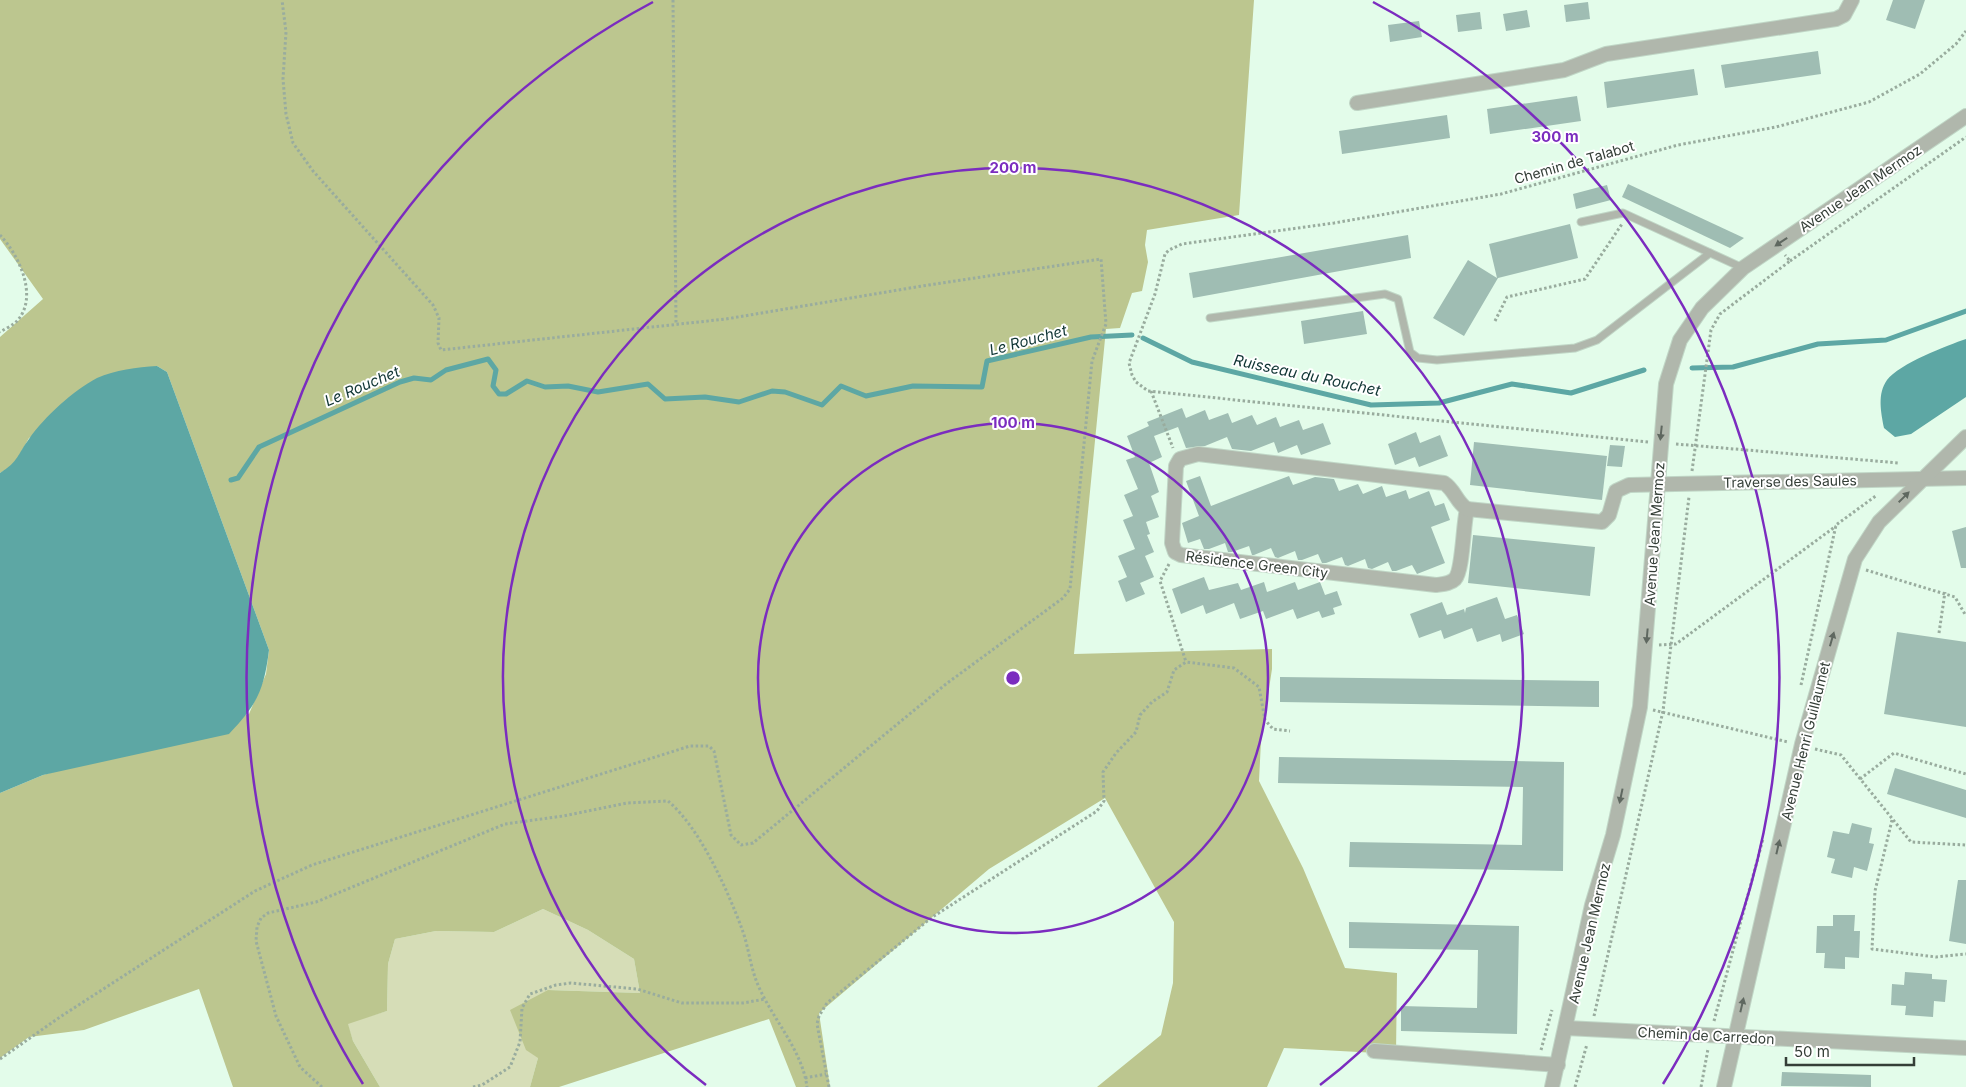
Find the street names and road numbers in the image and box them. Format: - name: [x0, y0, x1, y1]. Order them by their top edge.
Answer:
- street label: Chemin de Talabot: [1512, 137, 1636, 187]
- street label: Avenue Jean Mermoz: [1796, 141, 1924, 235]
- street label: Avenue Jean Mermoz: [1640, 462, 1668, 606]
- street label: Traverse des Saules: [1723, 471, 1857, 491]
- street label: Résidence Green City: [1185, 547, 1329, 581]
- street label: Avenue Henri Guillaumet: [1777, 660, 1833, 822]
- street label: Avenue Jean Mermoz: [1565, 861, 1613, 1005]
- street label: Chemin de Carredon: [1637, 1023, 1775, 1047]

